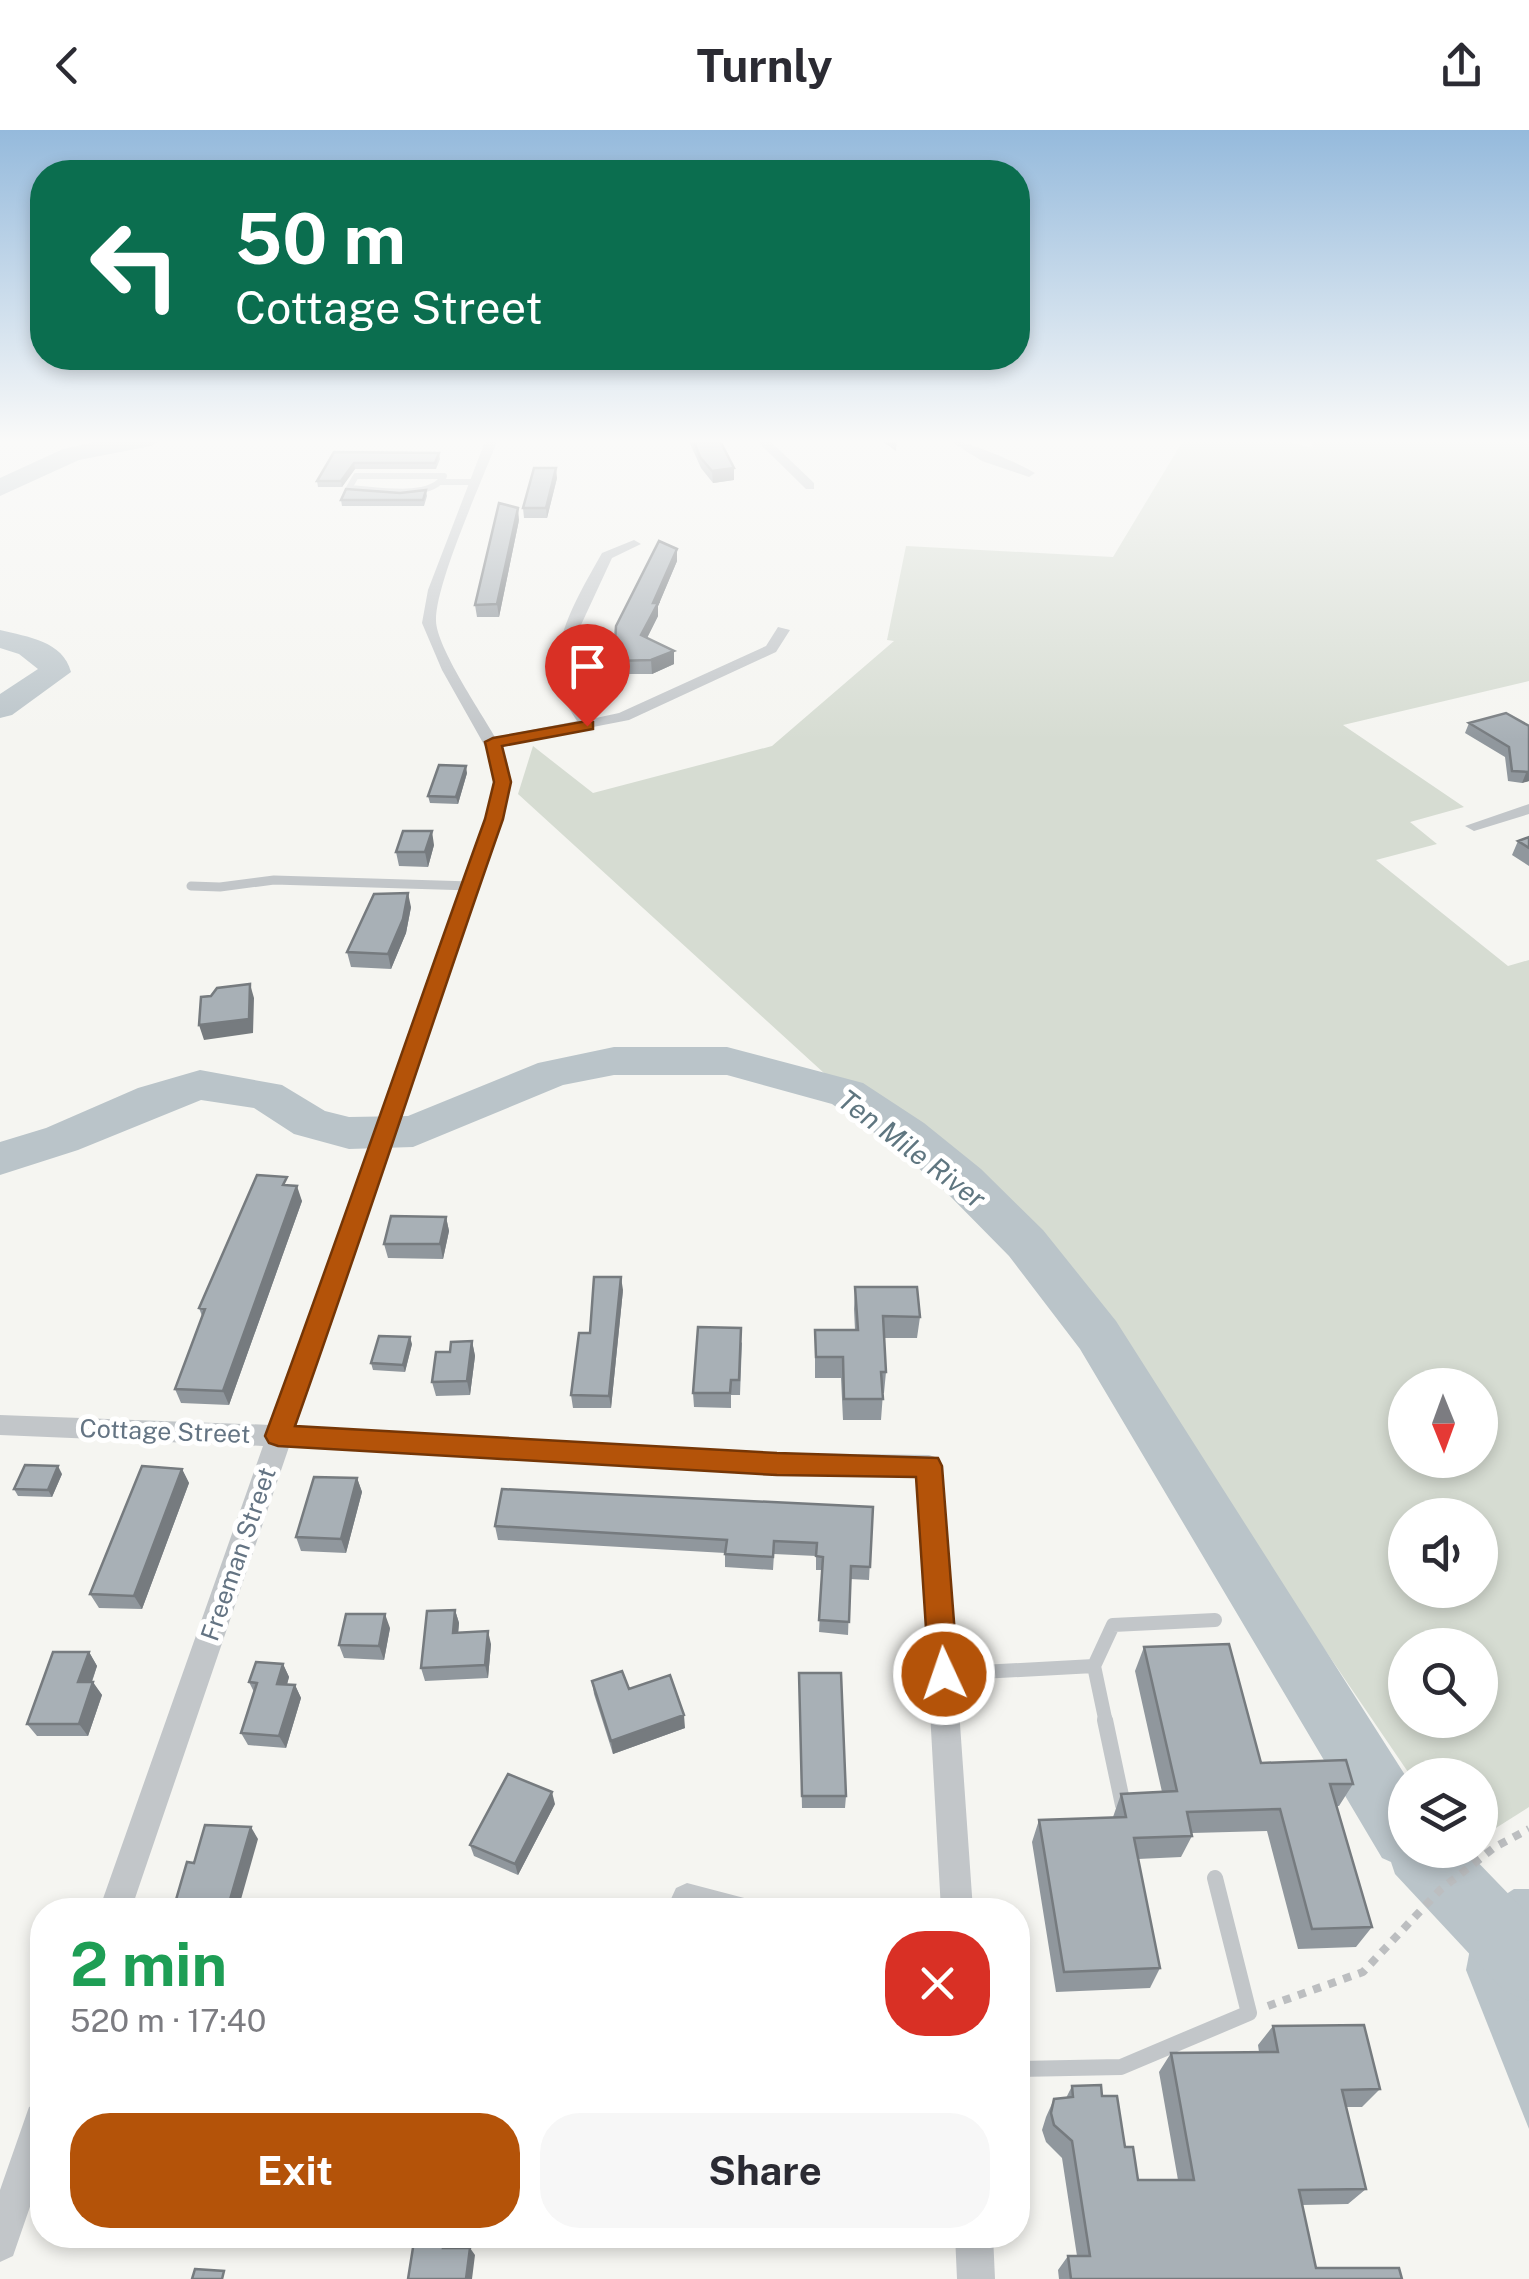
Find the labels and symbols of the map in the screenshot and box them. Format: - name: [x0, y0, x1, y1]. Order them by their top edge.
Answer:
- pin: [545, 624, 630, 727]
- water label: Ten Mile River: [832, 1082, 993, 1215]
- north arrow: [1388, 1368, 1498, 1478]
- street label: Cottage Street: [79, 1413, 251, 1449]
- street label: Freeman Street: [194, 1463, 282, 1645]
- position arrow: [892, 1622, 996, 1726]

